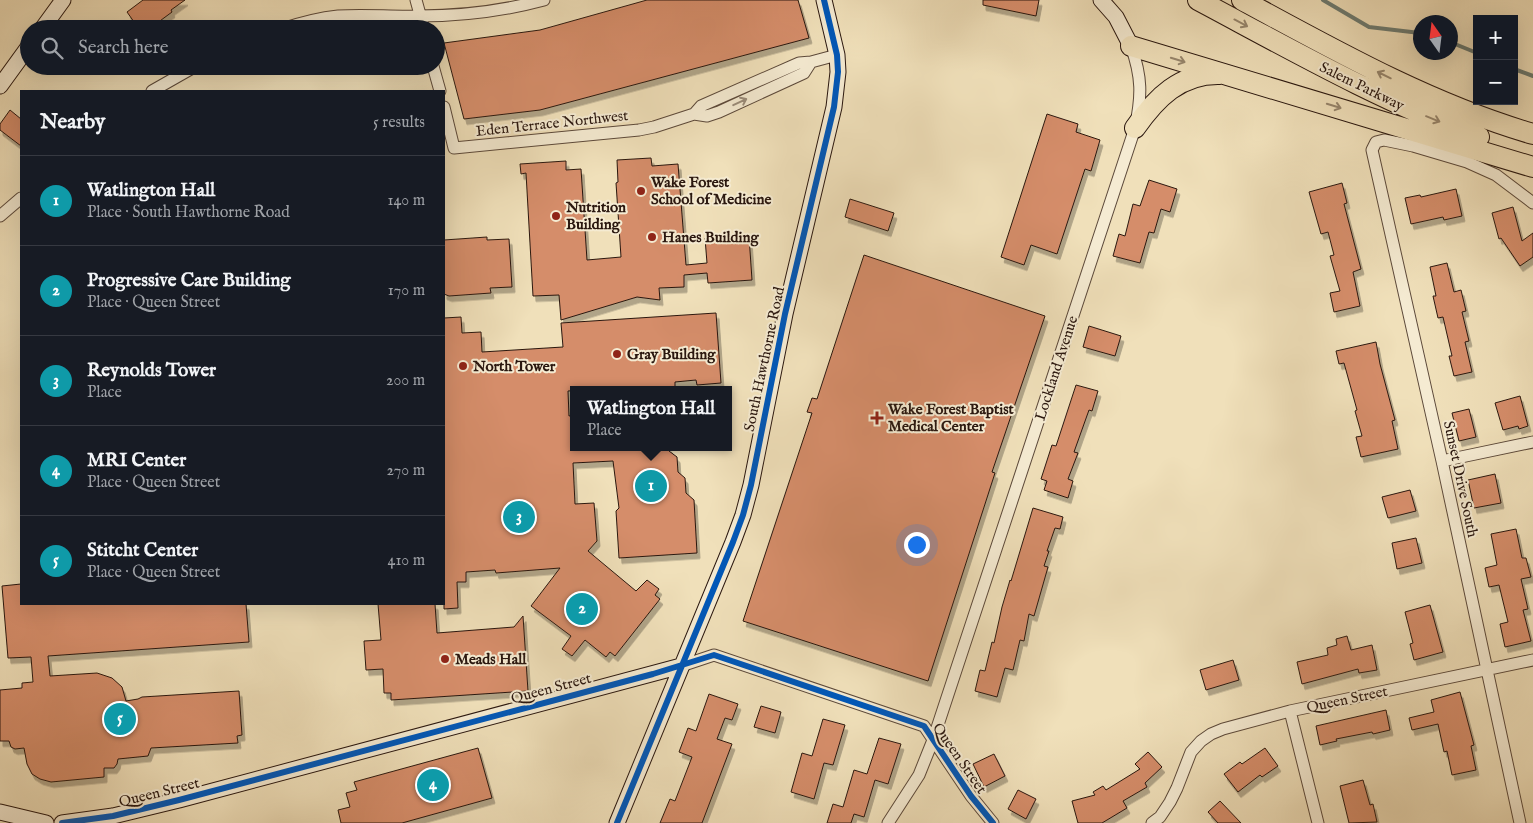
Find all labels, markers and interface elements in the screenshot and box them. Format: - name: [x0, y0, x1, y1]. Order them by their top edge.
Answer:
- north arrow: [1413, 15, 1458, 60]
- map controls: [1473, 15, 1518, 105]
- button: +: [1473, 15, 1518, 60]
- one-way arrow: [1233, 19, 1248, 28]
- search box: [20, 20, 445, 75]
- icon: search: [38, 34, 66, 62]
- text: Search here: [78, 36, 169, 60]
- one-way arrow: [1170, 55, 1186, 65]
- street label: Salem Parkway: [1316, 58, 1408, 115]
- button: −: [1473, 60, 1518, 105]
- one-way arrow: [1377, 69, 1392, 79]
- one-way arrow: [732, 97, 747, 107]
- one-way arrow: [1325, 102, 1341, 112]
- street label: Eden Terrace Northwest: [475, 106, 629, 141]
- text: Nearby: [40, 109, 105, 136]
- text: 5 results: [373, 113, 425, 133]
- one-way arrow: [1425, 115, 1440, 125]
- place label: Wake Forest School of Medicine: [650, 173, 772, 209]
- text: Watlington Hall: [87, 179, 215, 203]
- marker: Wake Forest School of Medicine: [635, 185, 647, 197]
- text: 1: [53, 191, 59, 211]
- text: 140 m: [387, 191, 425, 211]
- place label: Nutrition Building: [565, 198, 626, 234]
- text: Place · South Hawthorne Road: [87, 203, 290, 223]
- marker: Nutrition Building: [550, 210, 562, 222]
- place label: Hanes Building: [662, 228, 760, 247]
- marker: Hanes Building: [646, 231, 658, 243]
- text: Progressive Care Building: [87, 269, 291, 293]
- text: 2: [52, 281, 60, 301]
- text: 170 m: [388, 281, 425, 301]
- street label: South Hawthorne Road: [740, 284, 789, 433]
- text: Place · Queen Street: [87, 293, 220, 313]
- street label: Lockland Avenue: [1031, 313, 1082, 423]
- place label: Gray Building: [627, 345, 716, 364]
- marker: Gray Building: [611, 348, 623, 360]
- place label: North Tower: [472, 357, 556, 376]
- text: Reynolds Tower: [87, 359, 216, 383]
- marker: North Tower: [457, 360, 469, 372]
- text: 3: [53, 371, 59, 391]
- text: 200 m: [386, 371, 425, 391]
- text: Place: [87, 383, 122, 403]
- popup: [570, 386, 732, 451]
- text: Watlington Hall: [587, 397, 715, 421]
- place label: Wake Forest Baptist Medical Center: [887, 400, 1014, 436]
- marker: Wake Forest Baptist Medical Center: [870, 411, 884, 425]
- street label: Sunset Drive South: [1439, 419, 1482, 539]
- text: Place: [587, 421, 622, 441]
- text: MRI Center: [87, 449, 186, 473]
- text: 4: [52, 461, 60, 481]
- text: 270 m: [386, 461, 425, 481]
- pin: 1: [635, 467, 667, 505]
- text: Place · Queen Street: [87, 473, 220, 493]
- pin: 3: [503, 498, 535, 536]
- your location: [904, 532, 930, 558]
- text: Stitcht Center: [87, 539, 198, 563]
- text: 5: [53, 551, 59, 571]
- text: 410 m: [388, 551, 425, 571]
- text: Place · Queen Street: [87, 563, 220, 583]
- pin: 2: [566, 590, 598, 628]
- place label: Meads Hall: [455, 650, 527, 669]
- marker: Meads Hall: [439, 653, 451, 665]
- street label: Queen Street: [509, 669, 593, 708]
- street label: Queen Street: [1305, 682, 1389, 717]
- pin: 5: [104, 700, 136, 738]
- street label: Queen Street: [928, 719, 991, 797]
- pin: 4: [417, 766, 449, 804]
- street label: Queen Street: [117, 773, 201, 812]

